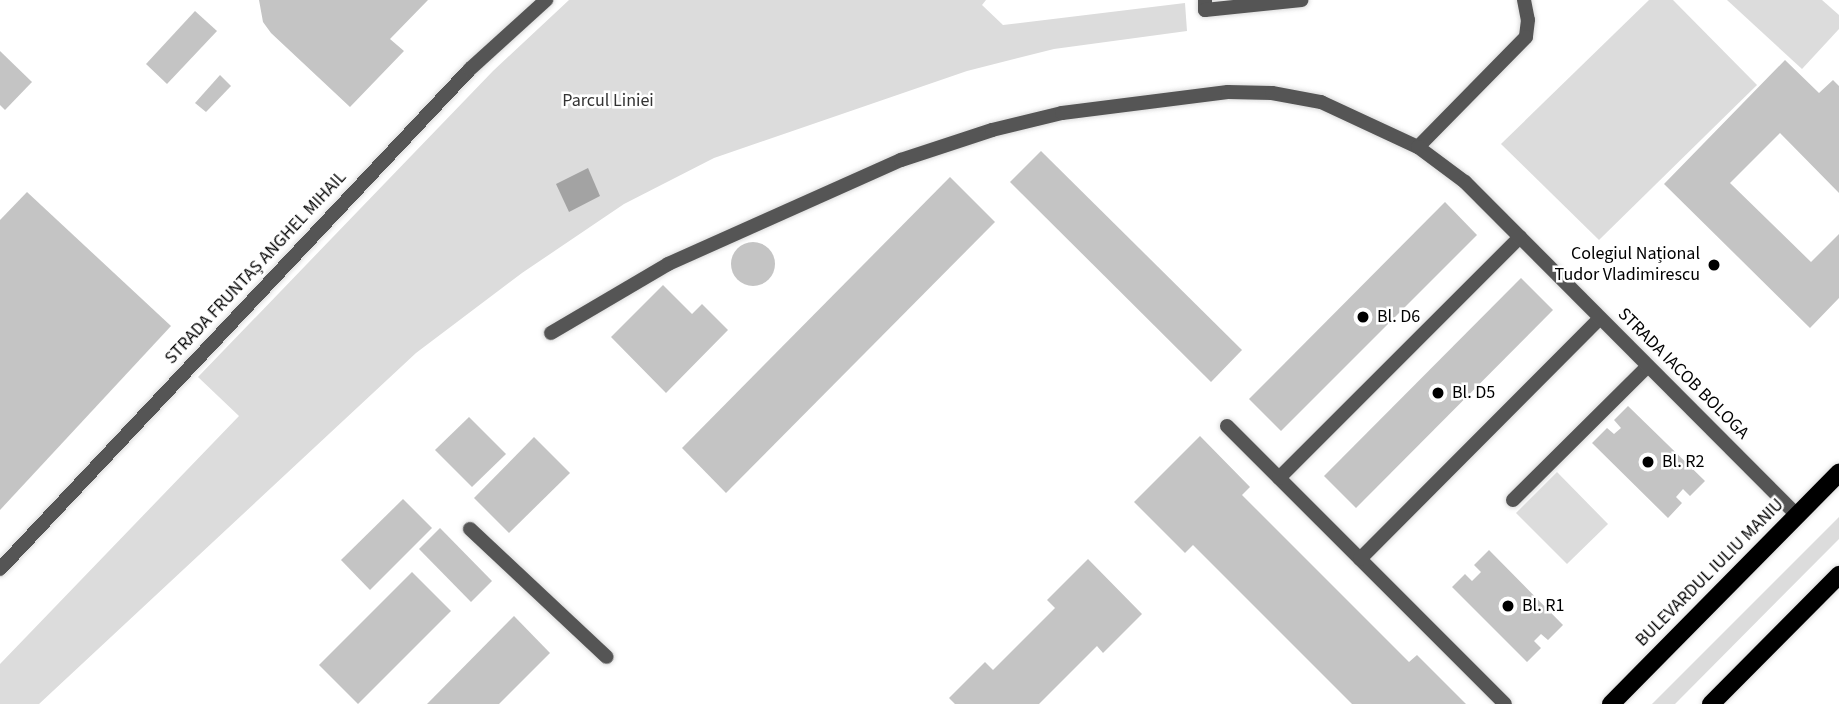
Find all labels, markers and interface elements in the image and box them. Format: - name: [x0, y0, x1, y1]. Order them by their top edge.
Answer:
- park label: Parcul Liniei: [562, 90, 654, 112]
- street label: STRADA FRUNTAȘ ANGHEL MIHAIL: [161, 167, 351, 369]
- place label: Colegiul Național Tudor Vladimirescu: [1555, 244, 1700, 286]
- marker: Colegiul Național Tudor Vladimirescu: [1706, 257, 1722, 273]
- street label: STRADA IACOB BOLOGA: [1613, 304, 1753, 444]
- place label: Bl. D6: [1377, 306, 1420, 328]
- marker: Bl. D6: [1355, 309, 1371, 325]
- place label: Bl. D5: [1452, 382, 1495, 404]
- marker: Bl. D5: [1430, 385, 1446, 401]
- place label: Bl. R2: [1662, 451, 1704, 473]
- marker: Bl. R2: [1640, 454, 1656, 470]
- street label: BULEVARDUL IULIU MANIU: [1632, 495, 1788, 651]
- place label: Bl. R1: [1522, 595, 1564, 617]
- marker: Bl. R1: [1500, 598, 1516, 614]

